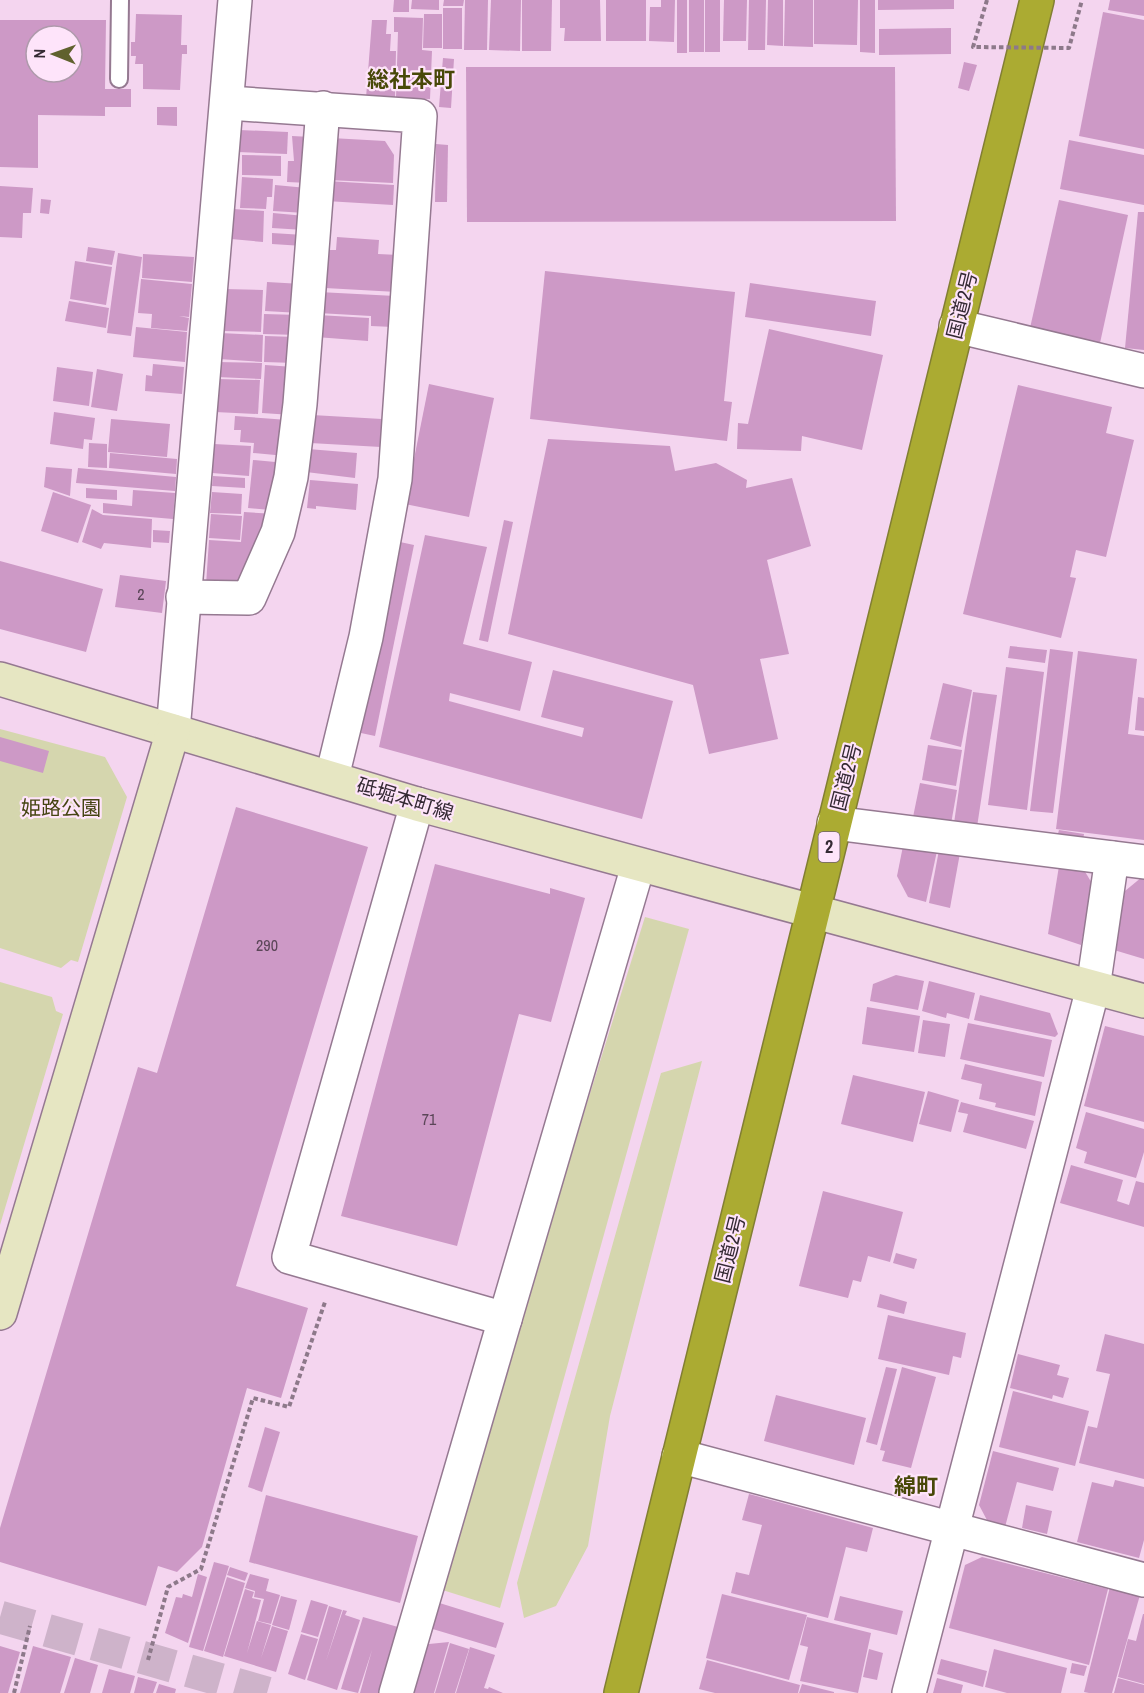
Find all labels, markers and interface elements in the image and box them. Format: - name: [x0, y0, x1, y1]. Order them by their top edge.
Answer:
- north arrow: [24, 24, 84, 84]
- text: N: [28, 49, 50, 59]
- district label: 総社本町: [367, 64, 455, 94]
- street label: 国道2号: [940, 268, 983, 342]
- house number: 2: [137, 583, 145, 605]
- street label: 国道2号: [824, 740, 867, 814]
- street label: 砥堀本町線: [353, 771, 457, 826]
- park label: 姫路公園: [21, 794, 101, 821]
- road number: 2: [818, 832, 840, 862]
- house number: 290: [256, 934, 278, 956]
- house number: 71: [422, 1108, 437, 1130]
- street label: 国道2号: [708, 1212, 751, 1286]
- district label: 綿町: [894, 1471, 938, 1501]

